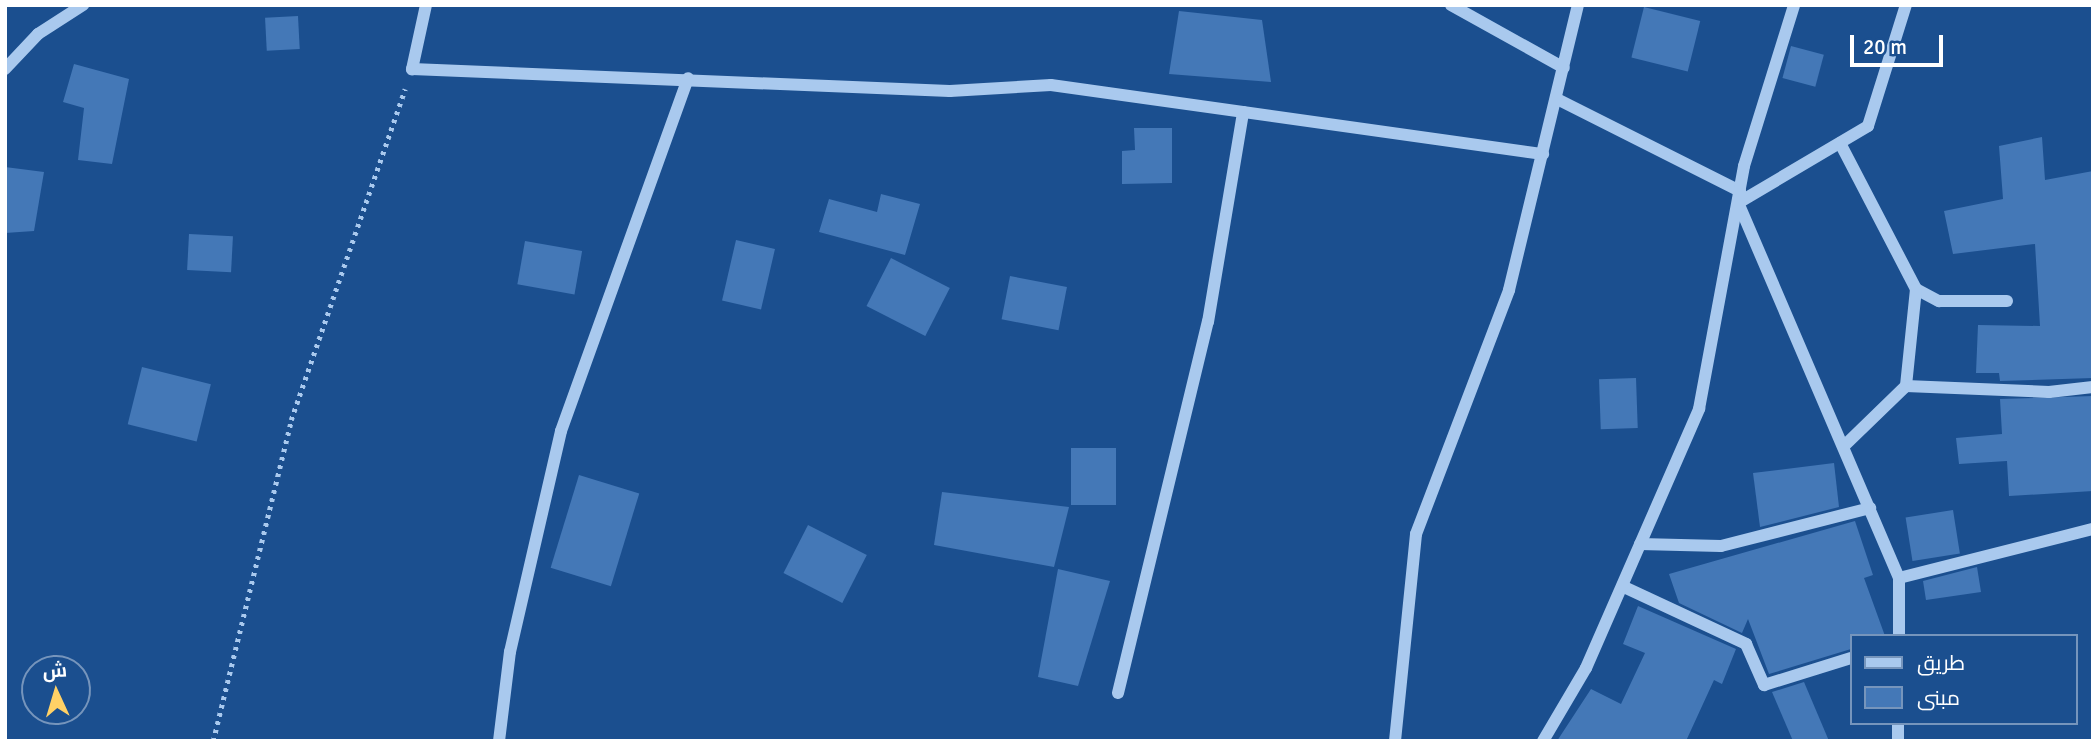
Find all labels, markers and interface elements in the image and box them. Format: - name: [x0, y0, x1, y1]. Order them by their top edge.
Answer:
- scale bar: [1853, 21, 1946, 65]
- text: 20 m: [1863, 34, 1907, 60]
- legend: [1850, 634, 2077, 725]
- text: طريق: [1917, 650, 1965, 676]
- north arrow: [21, 655, 91, 725]
- text: ش: [42, 658, 68, 684]
- text: مبنى: [1917, 685, 1960, 711]

